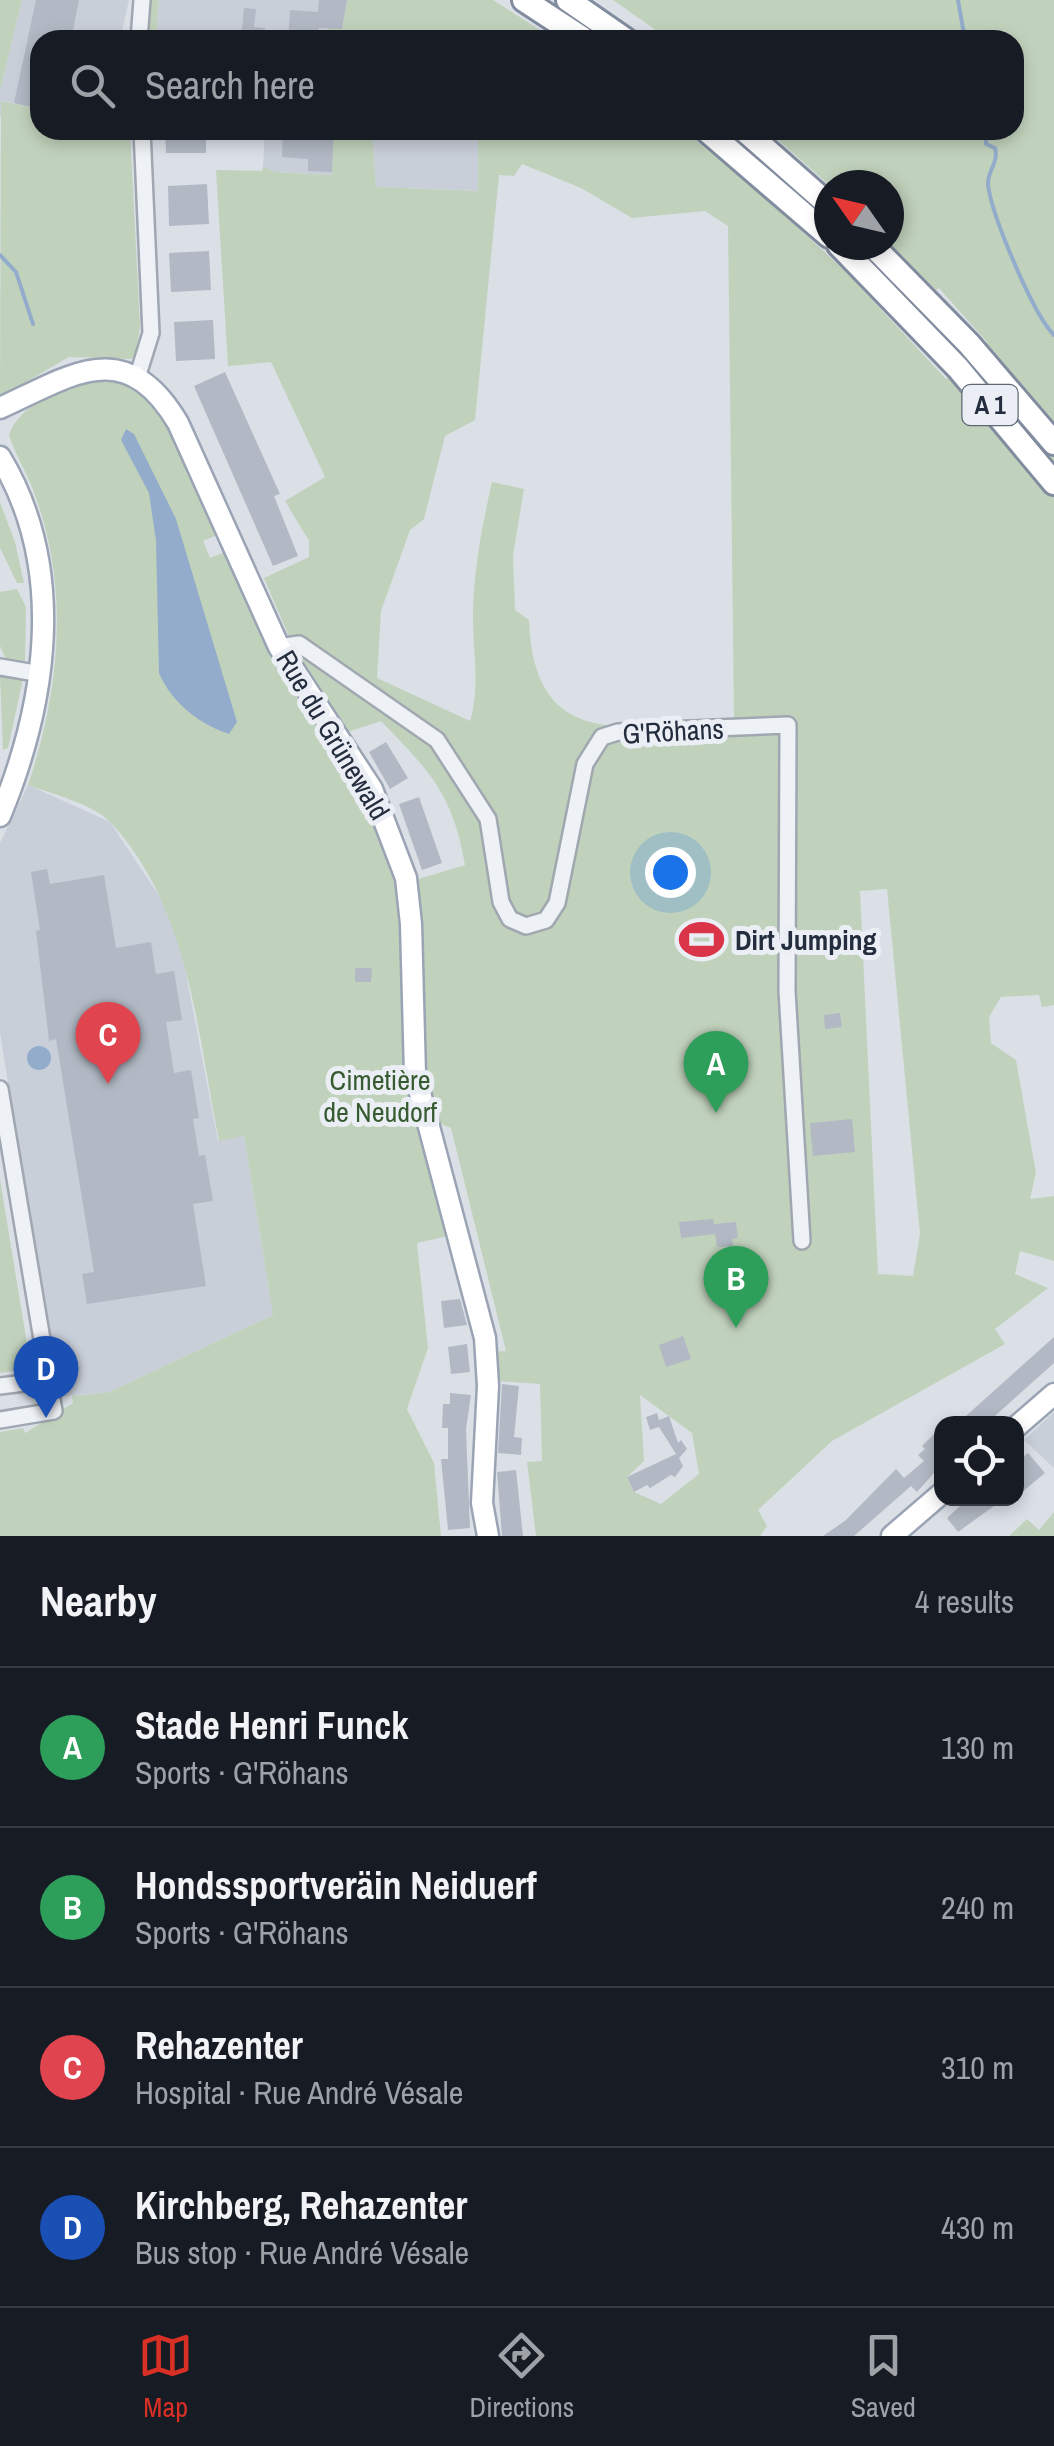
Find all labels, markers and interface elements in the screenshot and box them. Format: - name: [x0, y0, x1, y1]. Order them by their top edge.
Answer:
- search box: [30, 30, 1024, 140]
- icon: search: [65, 58, 120, 113]
- text: Search here: [145, 60, 315, 111]
- north arrow: [814, 170, 904, 260]
- road number: A 1: [962, 385, 1018, 425]
- street label: Rue du Grünewald: [267, 643, 399, 827]
- street label: G'Röhans: [621, 709, 725, 753]
- your location: [645, 847, 696, 898]
- sports icon: Dirt Jumping: [678, 916, 726, 964]
- place label: Dirt Jumping: [735, 921, 877, 959]
- pin: C: [76, 1002, 140, 1084]
- pin: A: [684, 1030, 748, 1113]
- park label: Cimetière de Neudorf: [323, 1061, 437, 1131]
- pin: B: [704, 1246, 768, 1328]
- pin: D: [13, 1336, 78, 1418]
- map controls: [934, 1416, 1024, 1506]
- button: locate: [934, 1416, 1024, 1506]
- text: Nearby: [40, 1573, 157, 1629]
- text: 4 results: [915, 1580, 1014, 1623]
- text: Stade Henri Funck: [135, 1700, 409, 1751]
- text: A: [63, 1726, 82, 1769]
- text: 130 m: [941, 1726, 1014, 1769]
- text: Sports · G'Röhans: [135, 1751, 349, 1794]
- text: Hondssportveräin Neiduerf: [135, 1860, 537, 1911]
- text: B: [63, 1886, 82, 1929]
- text: 240 m: [941, 1886, 1014, 1929]
- text: Sports · G'Röhans: [135, 1911, 349, 1954]
- text: Rehazenter: [135, 2020, 303, 2071]
- text: C: [63, 2046, 82, 2089]
- text: 310 m: [941, 2046, 1014, 2089]
- text: Hospital · Rue André Vésale: [135, 2071, 463, 2114]
- text: Kirchberg, Rehazenter: [135, 2180, 467, 2231]
- text: D: [63, 2206, 82, 2249]
- text: 430 m: [941, 2206, 1014, 2249]
- text: Bus stop · Rue André Vésale: [135, 2231, 469, 2274]
- tab: Map: [138, 2328, 193, 2426]
- tab: Directions: [470, 2328, 574, 2426]
- tab: Saved: [851, 2328, 916, 2426]

